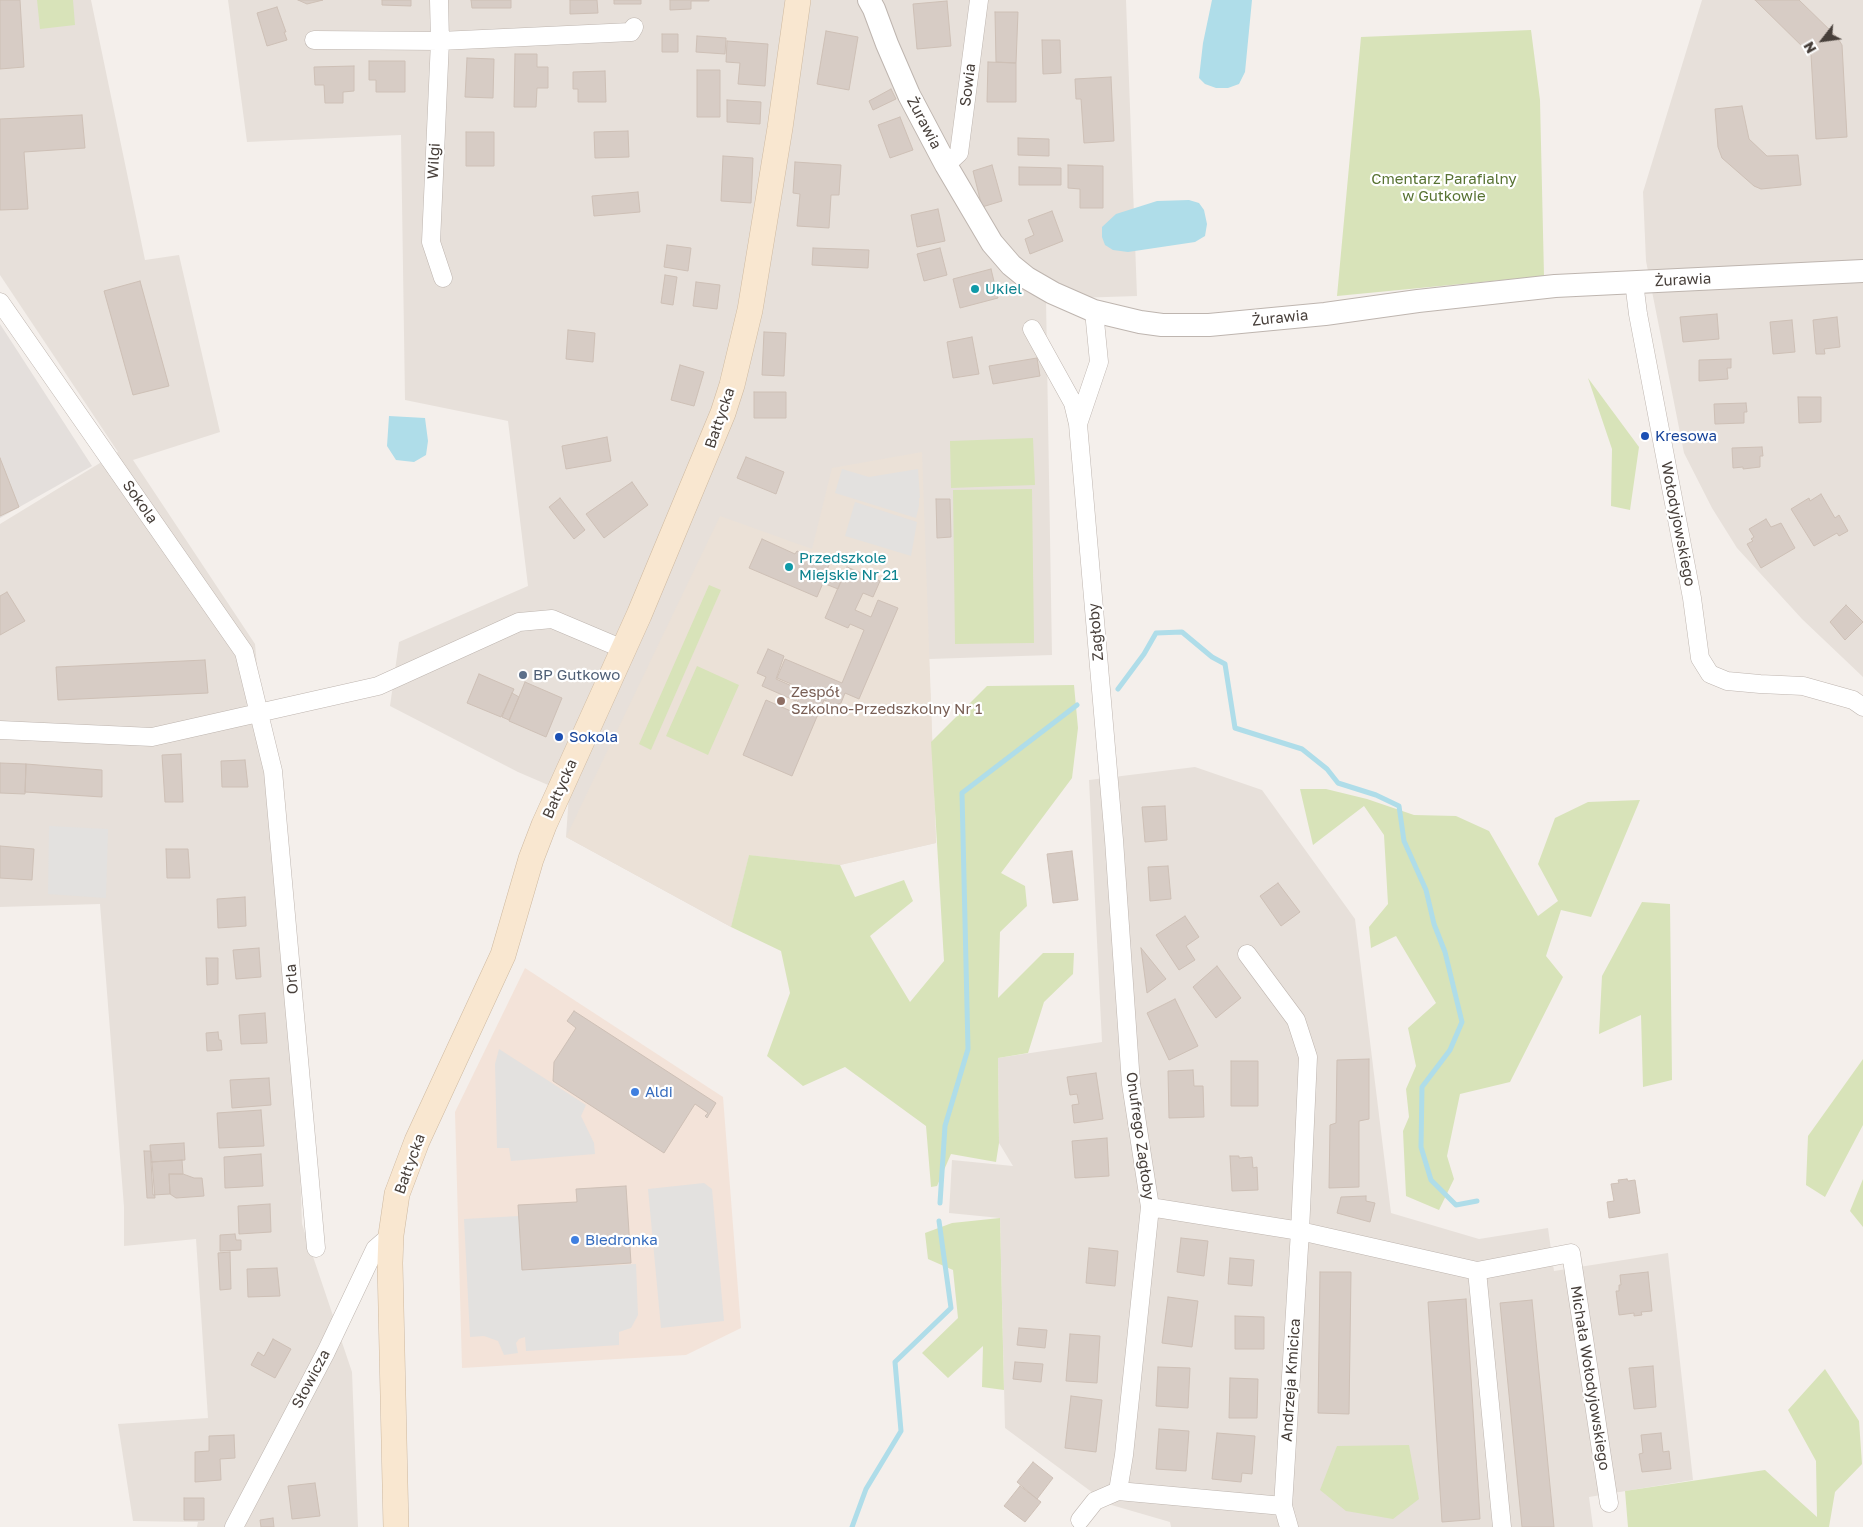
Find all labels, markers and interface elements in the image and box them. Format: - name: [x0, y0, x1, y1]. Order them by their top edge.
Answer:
- north arrow: [1798, 15, 1848, 65]
- text: N: [1800, 39, 1820, 57]
- street label: Sowia: [956, 63, 980, 107]
- street label: Żurawia: [903, 94, 945, 152]
- street label: Wilgi: [424, 142, 444, 180]
- park label: Cmentarz Parafialny w Gutkowie: [1371, 170, 1517, 205]
- street label: Żurawia: [1654, 270, 1712, 290]
- place label: Ukiel: [985, 280, 1022, 298]
- marker: Ukiel: [969, 283, 981, 295]
- street label: Żurawia: [1251, 306, 1309, 330]
- street label: Bałtycka: [701, 385, 739, 451]
- place label: Kresowa: [1655, 427, 1717, 445]
- marker: Kresowa: [1639, 430, 1651, 442]
- street label: Wołodyjowskiego: [1657, 460, 1699, 588]
- street label: Sokola: [119, 477, 161, 527]
- place label: Przedszkole Miejskie Nr 21: [799, 549, 899, 584]
- marker: Przedszkole Miejskie Nr 21: [783, 561, 795, 573]
- street label: Zagłoby: [1085, 602, 1107, 662]
- place label: BP Gutkowo: [533, 666, 620, 684]
- marker: BP Gutkowo: [517, 669, 529, 681]
- place label: Zespół Szkolno-Przedszkolny Nr 1: [791, 683, 982, 718]
- marker: Zespół Szkolno-Przedszkolny Nr 1: [775, 695, 787, 707]
- place label: Sokola: [569, 728, 618, 746]
- marker: Sokola: [553, 731, 565, 743]
- street label: Bałtycka: [539, 756, 581, 822]
- street label: Orla: [282, 963, 302, 995]
- street label: Onufrego Zagłoby: [1122, 1071, 1158, 1201]
- place label: Aldi: [645, 1083, 673, 1101]
- marker: Aldi: [629, 1086, 641, 1098]
- street label: Bałtycka: [391, 1131, 429, 1197]
- place label: Biedronka: [585, 1231, 658, 1249]
- marker: Biedronka: [569, 1234, 581, 1246]
- street label: Michała Wołodyjowskiego: [1566, 1284, 1614, 1472]
- street label: Andrzeja Kmicica: [1278, 1318, 1304, 1442]
- street label: Słowicza: [288, 1347, 334, 1411]

